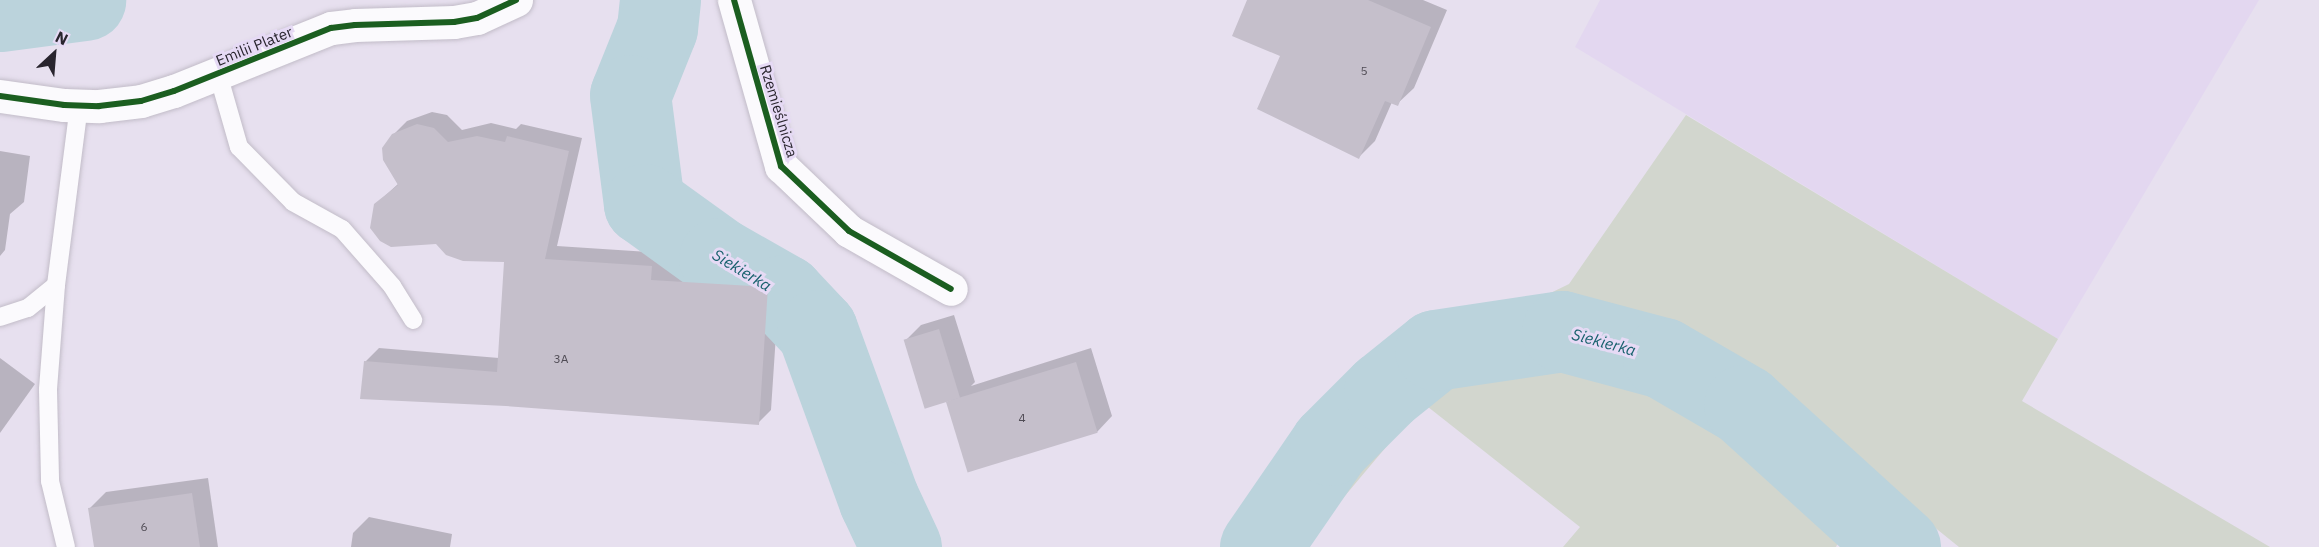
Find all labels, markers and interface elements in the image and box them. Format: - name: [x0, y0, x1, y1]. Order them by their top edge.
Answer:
- street label: Emilii Plater: [213, 23, 295, 69]
- north arrow: [24, 24, 84, 84]
- text: N: [52, 26, 71, 49]
- street label: Rzemieślnicza: [756, 63, 802, 159]
- house number: 5: [1360, 64, 1368, 78]
- water label: Siekierka: [709, 245, 775, 295]
- water label: Siekierka: [1570, 324, 1638, 360]
- house number: 3A: [554, 352, 568, 366]
- house number: 4: [1018, 411, 1026, 425]
- house number: 6: [140, 520, 148, 534]

